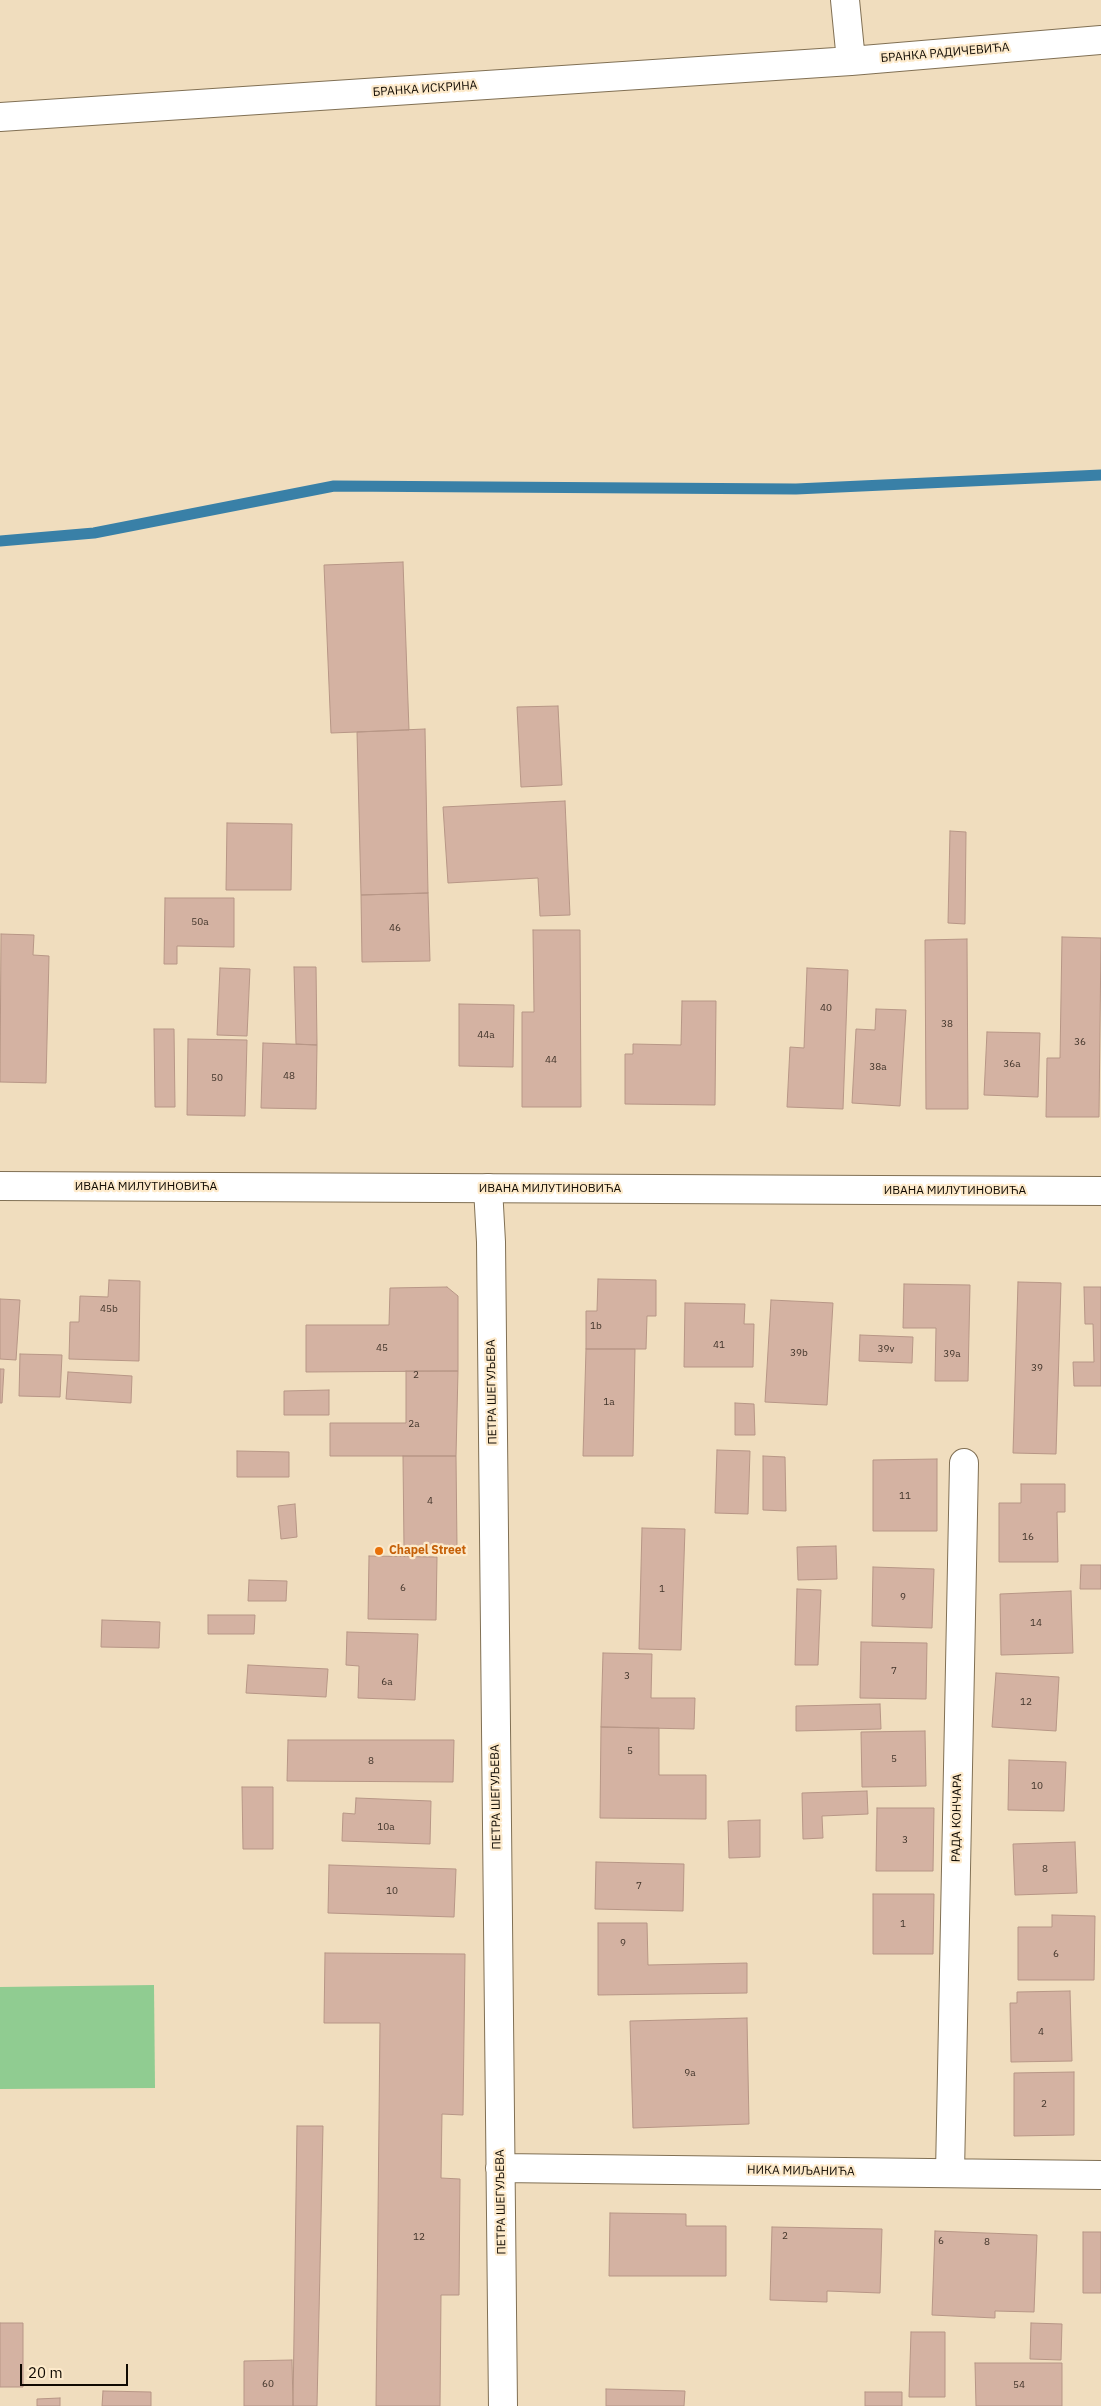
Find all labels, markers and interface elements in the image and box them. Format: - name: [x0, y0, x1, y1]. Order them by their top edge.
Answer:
- street label: БРАНКА РАДИЧЕВИЋА: [880, 40, 1010, 66]
- street label: БРАНКА ИСКРИНА: [372, 78, 478, 100]
- house number: 50a: [191, 916, 209, 928]
- house number: 46: [389, 922, 401, 934]
- house number: 40: [820, 1002, 832, 1014]
- house number: 38: [941, 1018, 953, 1030]
- house number: 44a: [477, 1029, 495, 1041]
- house number: 36: [1074, 1036, 1086, 1048]
- house number: 44: [545, 1054, 557, 1066]
- house number: 36a: [1003, 1058, 1021, 1070]
- house number: 38a: [869, 1061, 887, 1073]
- house number: 48: [283, 1070, 295, 1082]
- house number: 50: [211, 1072, 223, 1084]
- street label: ИВАНА МИЛУТИНОВИЋА: [75, 1180, 217, 1194]
- street label: ИВАНА МИЛУТИНОВИЋА: [479, 1182, 621, 1196]
- street label: ИВАНА МИЛУТИНОВИЋА: [884, 1184, 1026, 1198]
- house number: 45b: [100, 1303, 118, 1315]
- house number: 1b: [590, 1320, 602, 1332]
- street label: ПЕТРА ШЕГУЉЕВА: [484, 1339, 500, 1445]
- house number: 41: [713, 1339, 725, 1351]
- house number: 45: [376, 1342, 388, 1354]
- house number: 39v: [878, 1343, 894, 1355]
- house number: 39b: [790, 1347, 808, 1359]
- house number: 39a: [943, 1348, 961, 1360]
- house number: 39: [1031, 1362, 1043, 1374]
- house number: 2: [413, 1369, 419, 1381]
- house number: 1a: [603, 1396, 615, 1408]
- house number: 2a: [408, 1418, 420, 1430]
- house number: 11: [899, 1490, 911, 1502]
- house number: 4: [427, 1495, 433, 1507]
- house number: 16: [1022, 1531, 1034, 1543]
- place label: Chapel Street: [389, 1544, 466, 1558]
- marker: Chapel Street: [373, 1545, 385, 1557]
- house number: 6: [400, 1582, 406, 1594]
- house number: 1: [659, 1583, 665, 1595]
- house number: 9: [900, 1591, 906, 1603]
- house number: 14: [1030, 1617, 1042, 1629]
- house number: 7: [891, 1665, 897, 1677]
- house number: 3: [624, 1670, 630, 1682]
- house number: 6a: [381, 1676, 393, 1688]
- house number: 12: [1020, 1696, 1032, 1708]
- street label: ПЕТРА ШЕГУЉЕВА: [488, 1744, 504, 1850]
- house number: 5: [627, 1745, 633, 1757]
- house number: 5: [891, 1753, 897, 1765]
- house number: 8: [368, 1755, 374, 1767]
- street label: РАДА КОНЧАРА: [949, 1774, 965, 1862]
- house number: 10: [1031, 1780, 1043, 1792]
- house number: 10a: [377, 1821, 395, 1833]
- house number: 3: [902, 1834, 908, 1846]
- house number: 8: [1042, 1863, 1048, 1875]
- house number: 7: [636, 1880, 642, 1892]
- house number: 10: [386, 1885, 398, 1897]
- house number: 1: [900, 1918, 906, 1930]
- house number: 9: [620, 1937, 626, 1949]
- house number: 6: [1053, 1948, 1059, 1960]
- house number: 4: [1038, 2026, 1044, 2038]
- house number: 9a: [684, 2067, 696, 2079]
- house number: 2: [1041, 2098, 1047, 2110]
- street label: ПЕТРА ШЕГУЉЕВА: [493, 2149, 509, 2255]
- street label: НИКА МИЉАНИЋА: [747, 2163, 855, 2179]
- house number: 2: [782, 2230, 788, 2242]
- house number: 12: [413, 2231, 425, 2243]
- house number: 6: [938, 2235, 944, 2247]
- house number: 8: [984, 2236, 990, 2248]
- scale bar: [22, 2354, 130, 2386]
- text: 20 m: [28, 2363, 63, 2382]
- house number: 60: [262, 2378, 274, 2390]
- house number: 54: [1013, 2379, 1025, 2391]

